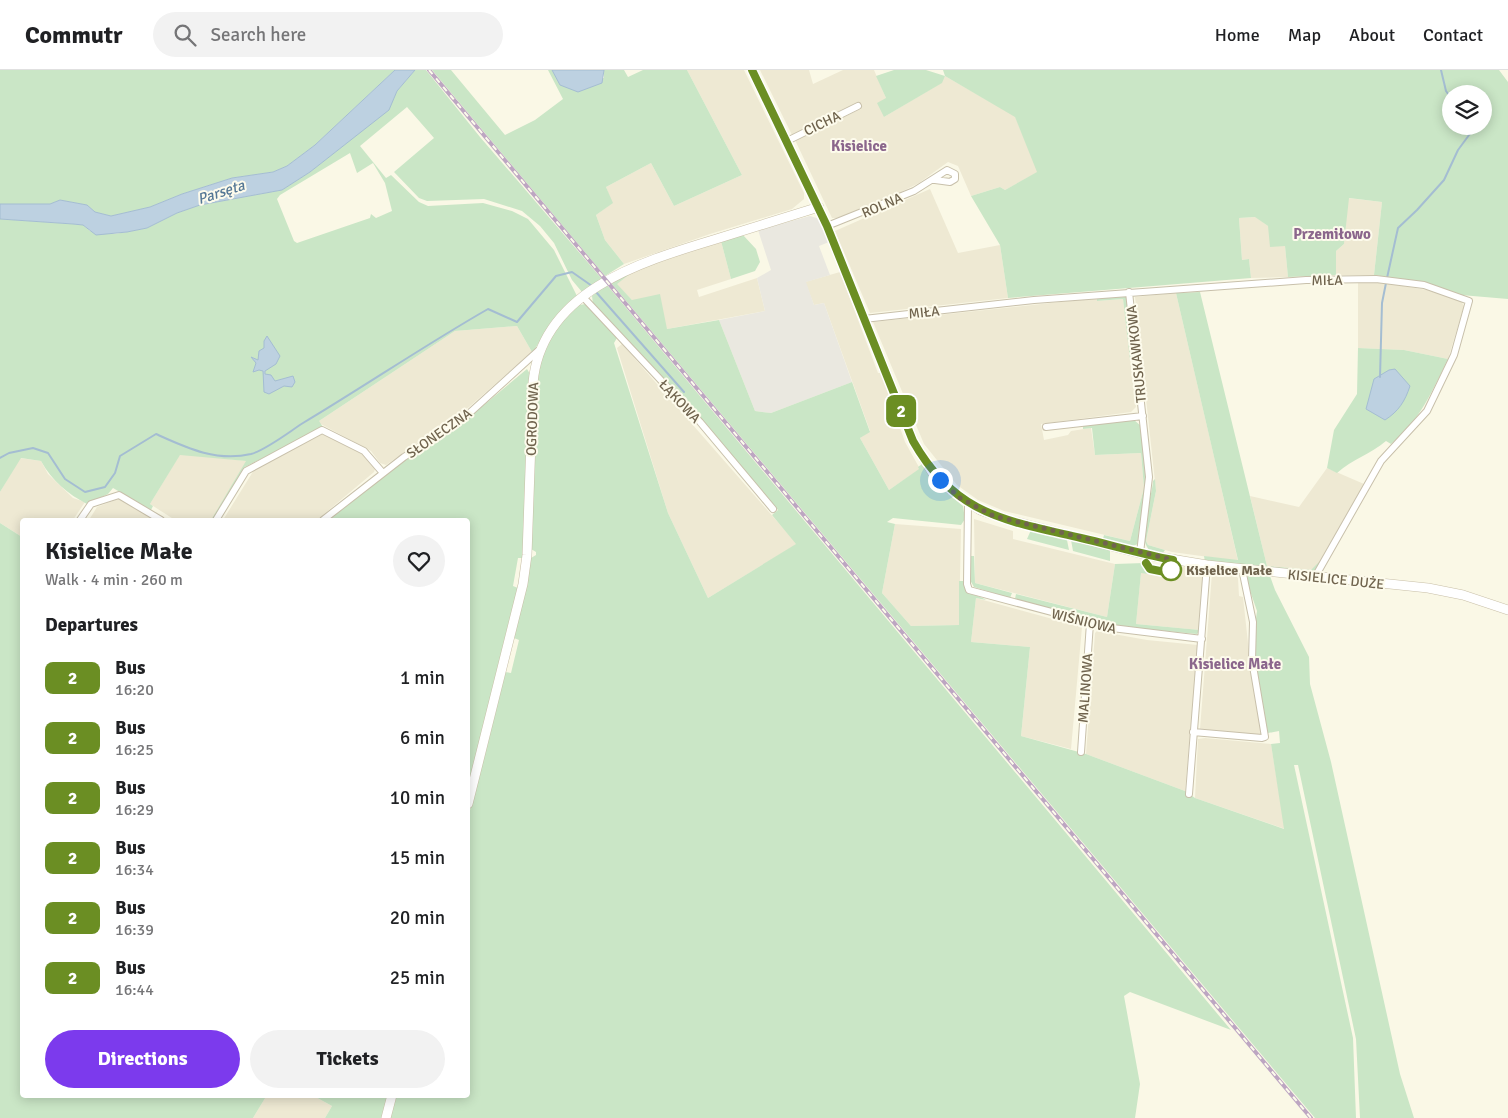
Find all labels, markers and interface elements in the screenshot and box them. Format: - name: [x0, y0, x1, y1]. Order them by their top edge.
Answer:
- search box: [153, 12, 503, 57]
- text: Commutr: [25, 20, 123, 50]
- icon: search: [171, 21, 199, 49]
- text: Search here: [211, 23, 306, 47]
- text: Home: [1215, 24, 1260, 46]
- text: Map: [1288, 24, 1321, 46]
- text: About: [1349, 24, 1395, 46]
- text: Contact: [1423, 24, 1483, 46]
- map controls: [1442, 85, 1492, 135]
- button: layers: [1442, 85, 1492, 135]
- street label: CICHA: [801, 107, 844, 140]
- district label: Kisielice: [831, 137, 887, 155]
- water label: Parsęta: [195, 176, 247, 208]
- street label: ROLNA: [859, 189, 906, 222]
- district label: Przemiłowo: [1293, 225, 1371, 243]
- street label: MIŁA: [1311, 272, 1343, 289]
- street label: MIŁA: [908, 302, 941, 323]
- street label: TRUSKAWKOWA: [1123, 304, 1150, 404]
- street label: ŁĄKOWA: [655, 376, 704, 427]
- street label: OGRODOWA: [523, 381, 542, 456]
- line badge: 2: [885, 395, 917, 427]
- text: 2: [896, 400, 906, 422]
- street label: SŁONECZNA: [403, 404, 476, 462]
- your location: [928, 468, 953, 493]
- button: heart: [393, 535, 445, 587]
- text: Kisielice Małe: [45, 536, 193, 566]
- marker: Kisielice Małe: [1160, 559, 1182, 581]
- place label: Kisielice Małe: [1186, 562, 1272, 579]
- street label: KISIELICE DUŻE: [1287, 566, 1385, 593]
- text: Walk · 4 min · 260 m: [45, 570, 183, 590]
- street label: WIŚNIOWA: [1049, 605, 1119, 638]
- text: Departures: [45, 613, 138, 637]
- street label: MALINOWA: [1075, 652, 1096, 723]
- district label: Kisielice Małe: [1189, 655, 1281, 673]
- text: Bus: [115, 656, 146, 680]
- text: 1 min: [400, 666, 445, 690]
- text: 2: [68, 667, 77, 689]
- text: 16:20: [115, 680, 154, 700]
- text: Bus: [115, 716, 146, 740]
- text: 6 min: [400, 726, 445, 750]
- text: 2: [68, 727, 77, 749]
- text: 16:25: [115, 740, 154, 760]
- text: Bus: [115, 776, 146, 800]
- text: 10 min: [390, 786, 445, 810]
- text: 2: [68, 787, 77, 809]
- text: 16:29: [115, 800, 154, 820]
- text: Bus: [115, 836, 146, 860]
- text: 15 min: [390, 846, 445, 870]
- text: 2: [68, 847, 77, 869]
- text: 16:34: [115, 860, 154, 880]
- text: Bus: [115, 896, 146, 920]
- text: 20 min: [390, 906, 445, 930]
- text: 2: [68, 907, 77, 929]
- text: 16:39: [115, 920, 154, 940]
- text: Bus: [115, 956, 146, 980]
- text: 25 min: [390, 966, 445, 990]
- text: 2: [68, 967, 77, 989]
- text: 16:44: [115, 980, 154, 1000]
- button: Directions: [45, 1030, 240, 1088]
- button: Tickets: [250, 1030, 445, 1088]

